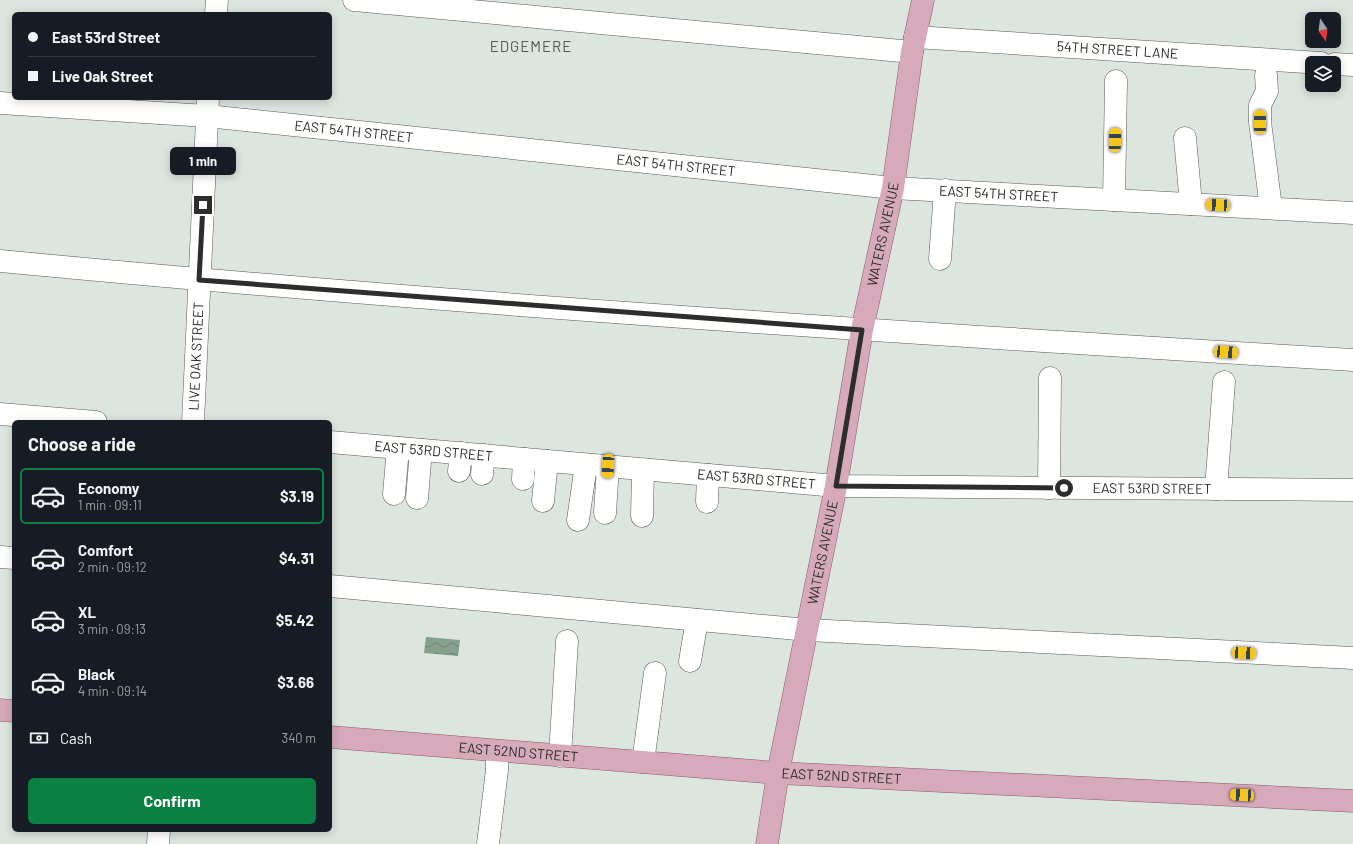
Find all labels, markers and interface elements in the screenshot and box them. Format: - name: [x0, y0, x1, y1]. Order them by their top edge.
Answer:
- north arrow: [1305, 12, 1341, 48]
- map controls: [1305, 12, 1341, 92]
- text: East 53rd Street: [52, 28, 160, 46]
- district label: EDGEMERE: [490, 37, 572, 55]
- street label: 54TH STREET LANE: [1056, 37, 1179, 62]
- button: layers: [1305, 56, 1341, 92]
- text: Live Oak Street: [52, 67, 153, 85]
- car: [1254, 110, 1266, 134]
- street label: EAST 54TH STREET: [294, 116, 414, 146]
- car: [1109, 128, 1121, 152]
- callout: 1 min: [170, 147, 236, 175]
- street label: EAST 54TH STREET: [616, 150, 736, 179]
- text: 1 min: [189, 153, 217, 169]
- street label: WATERS AVENUE: [863, 181, 902, 288]
- street label: EAST 54TH STREET: [939, 182, 1059, 205]
- route end: [194, 196, 212, 214]
- car: [1206, 198, 1230, 212]
- street label: LIVE OAK STREET: [185, 301, 207, 411]
- car: [1214, 345, 1238, 359]
- text: Choose a ride: [28, 433, 136, 455]
- street label: EAST 53RD STREET: [374, 437, 494, 464]
- car: [601, 454, 615, 478]
- street label: EAST 53RD STREET: [696, 465, 816, 492]
- icon: car: [30, 478, 66, 514]
- text: Economy: [78, 479, 139, 497]
- route start: [1055, 479, 1073, 497]
- street label: EAST 53RD STREET: [1093, 479, 1212, 497]
- text: $3.19: [280, 487, 314, 505]
- text: 1 min · 09:11: [78, 497, 142, 513]
- street label: WATERS AVENUE: [803, 499, 841, 606]
- icon: car: [30, 540, 66, 576]
- text: Comfort: [78, 541, 133, 559]
- text: $4.31: [279, 549, 314, 567]
- text: 2 min · 09:12: [78, 559, 147, 575]
- icon: car: [30, 602, 66, 638]
- text: XL: [78, 603, 96, 621]
- text: $5.42: [276, 611, 314, 629]
- text: 3 min · 09:13: [78, 621, 146, 637]
- car: [1232, 646, 1256, 660]
- icon: car: [30, 664, 66, 700]
- text: Black: [78, 665, 115, 683]
- text: $3.66: [277, 673, 314, 691]
- text: 4 min · 09:14: [78, 683, 147, 699]
- icon: cash: [28, 727, 50, 749]
- text: Cash: [60, 729, 92, 747]
- text: 340 m: [281, 730, 316, 746]
- street label: EAST 52ND STREET: [458, 738, 579, 765]
- street label: EAST 52ND STREET: [781, 764, 902, 787]
- button: Confirm: [28, 778, 316, 824]
- car: [1230, 788, 1254, 802]

